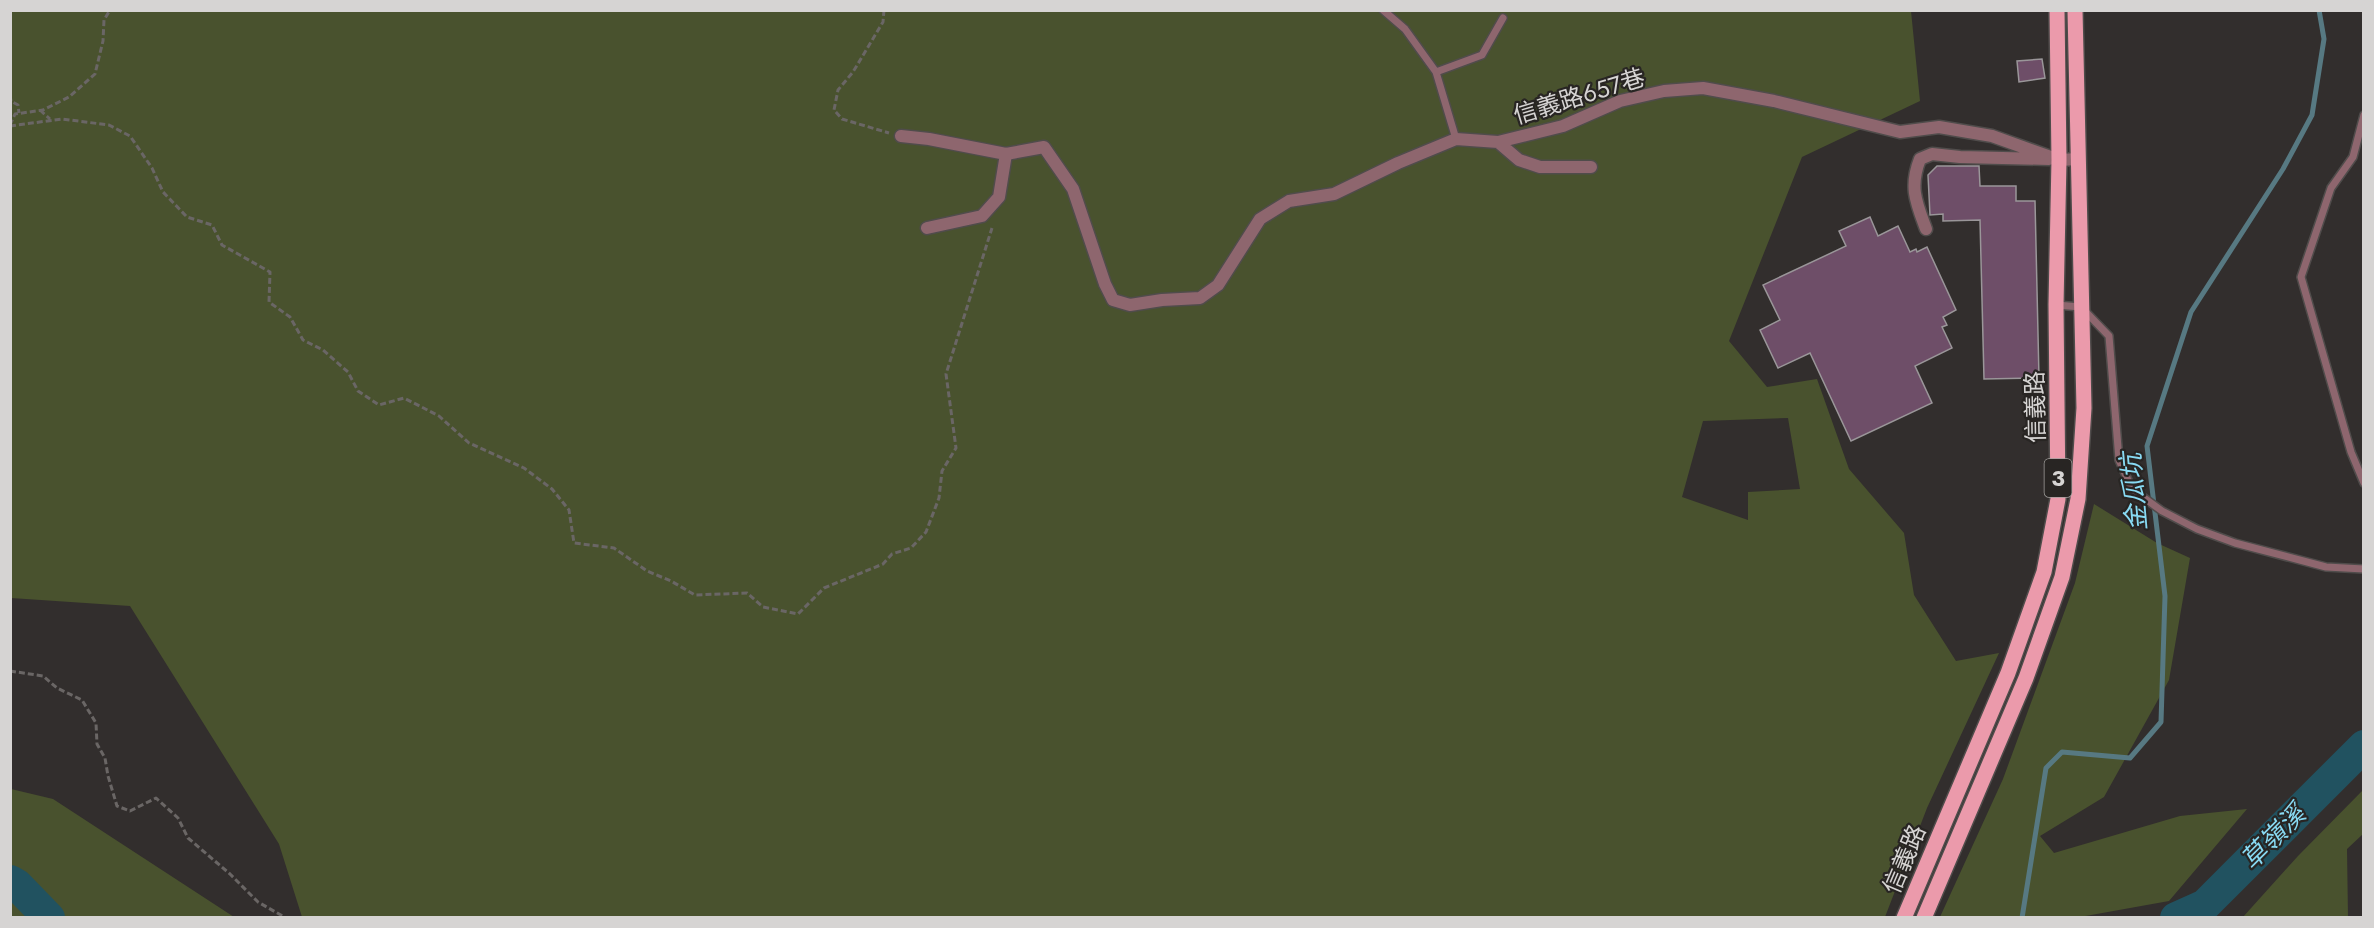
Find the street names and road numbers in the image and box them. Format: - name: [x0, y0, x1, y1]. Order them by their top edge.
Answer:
- street label: 信義路657巷: [1509, 59, 1649, 133]
- street label: 信義路: [2017, 371, 2053, 443]
- road number: 3: [2044, 459, 2072, 497]
- street label: 信義路: [1874, 819, 1934, 899]

